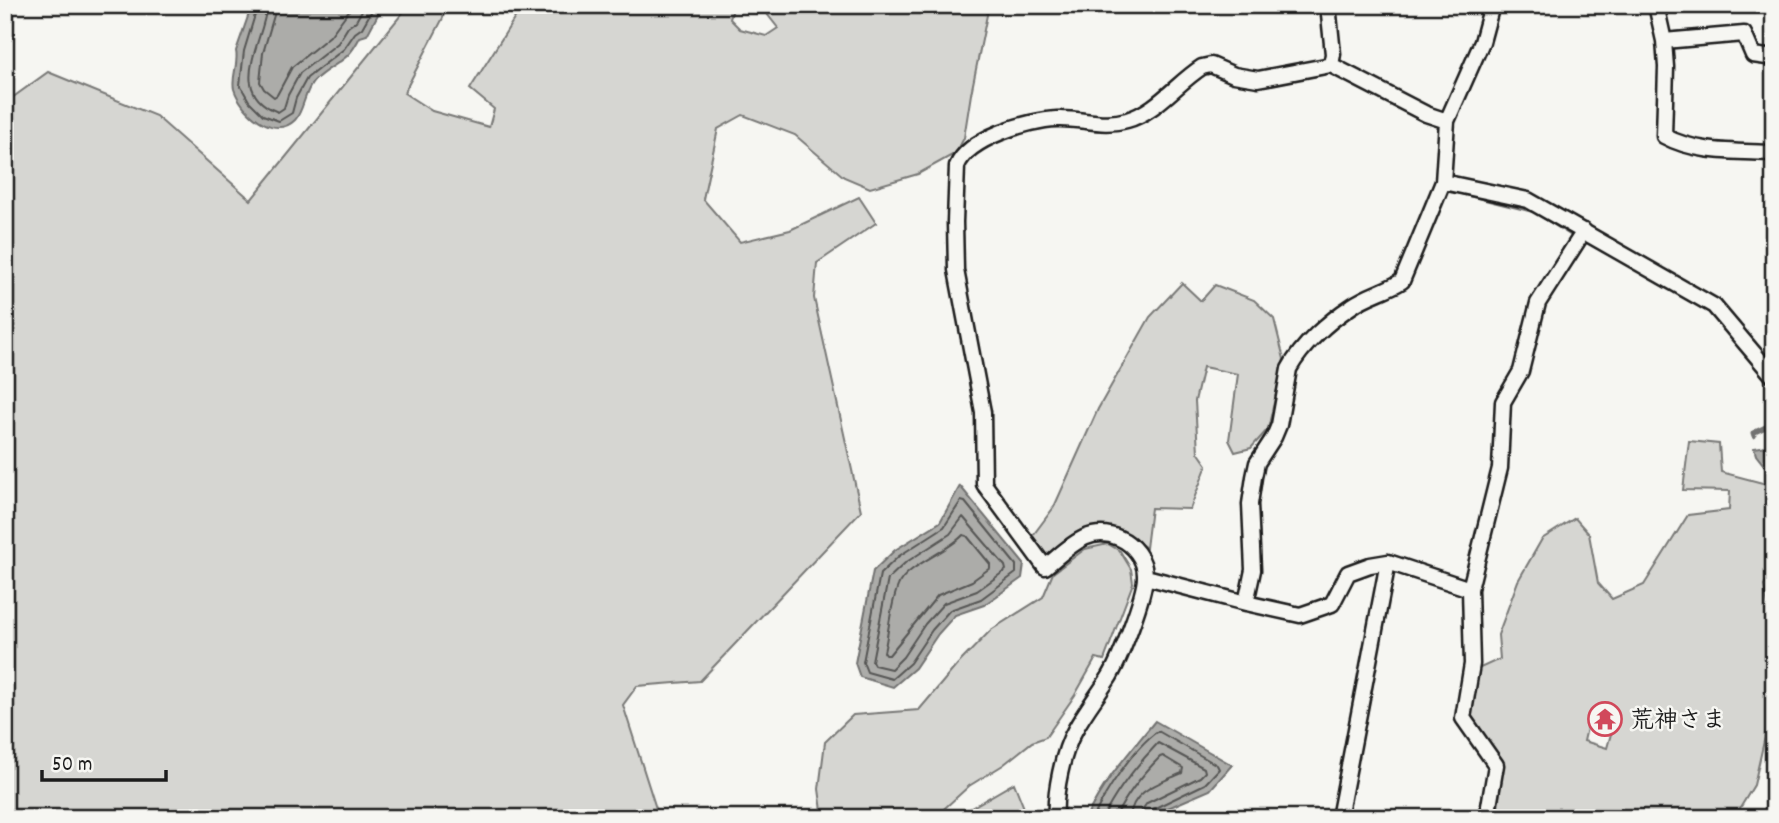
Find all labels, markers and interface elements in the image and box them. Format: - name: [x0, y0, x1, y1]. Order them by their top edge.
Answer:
- temple icon: 荒神さま: [1586, 700, 1624, 738]
- place label: 荒神さま: [1630, 705, 1726, 739]
- scale bar: [42, 739, 166, 783]
- text: 50 m: [52, 751, 92, 781]

